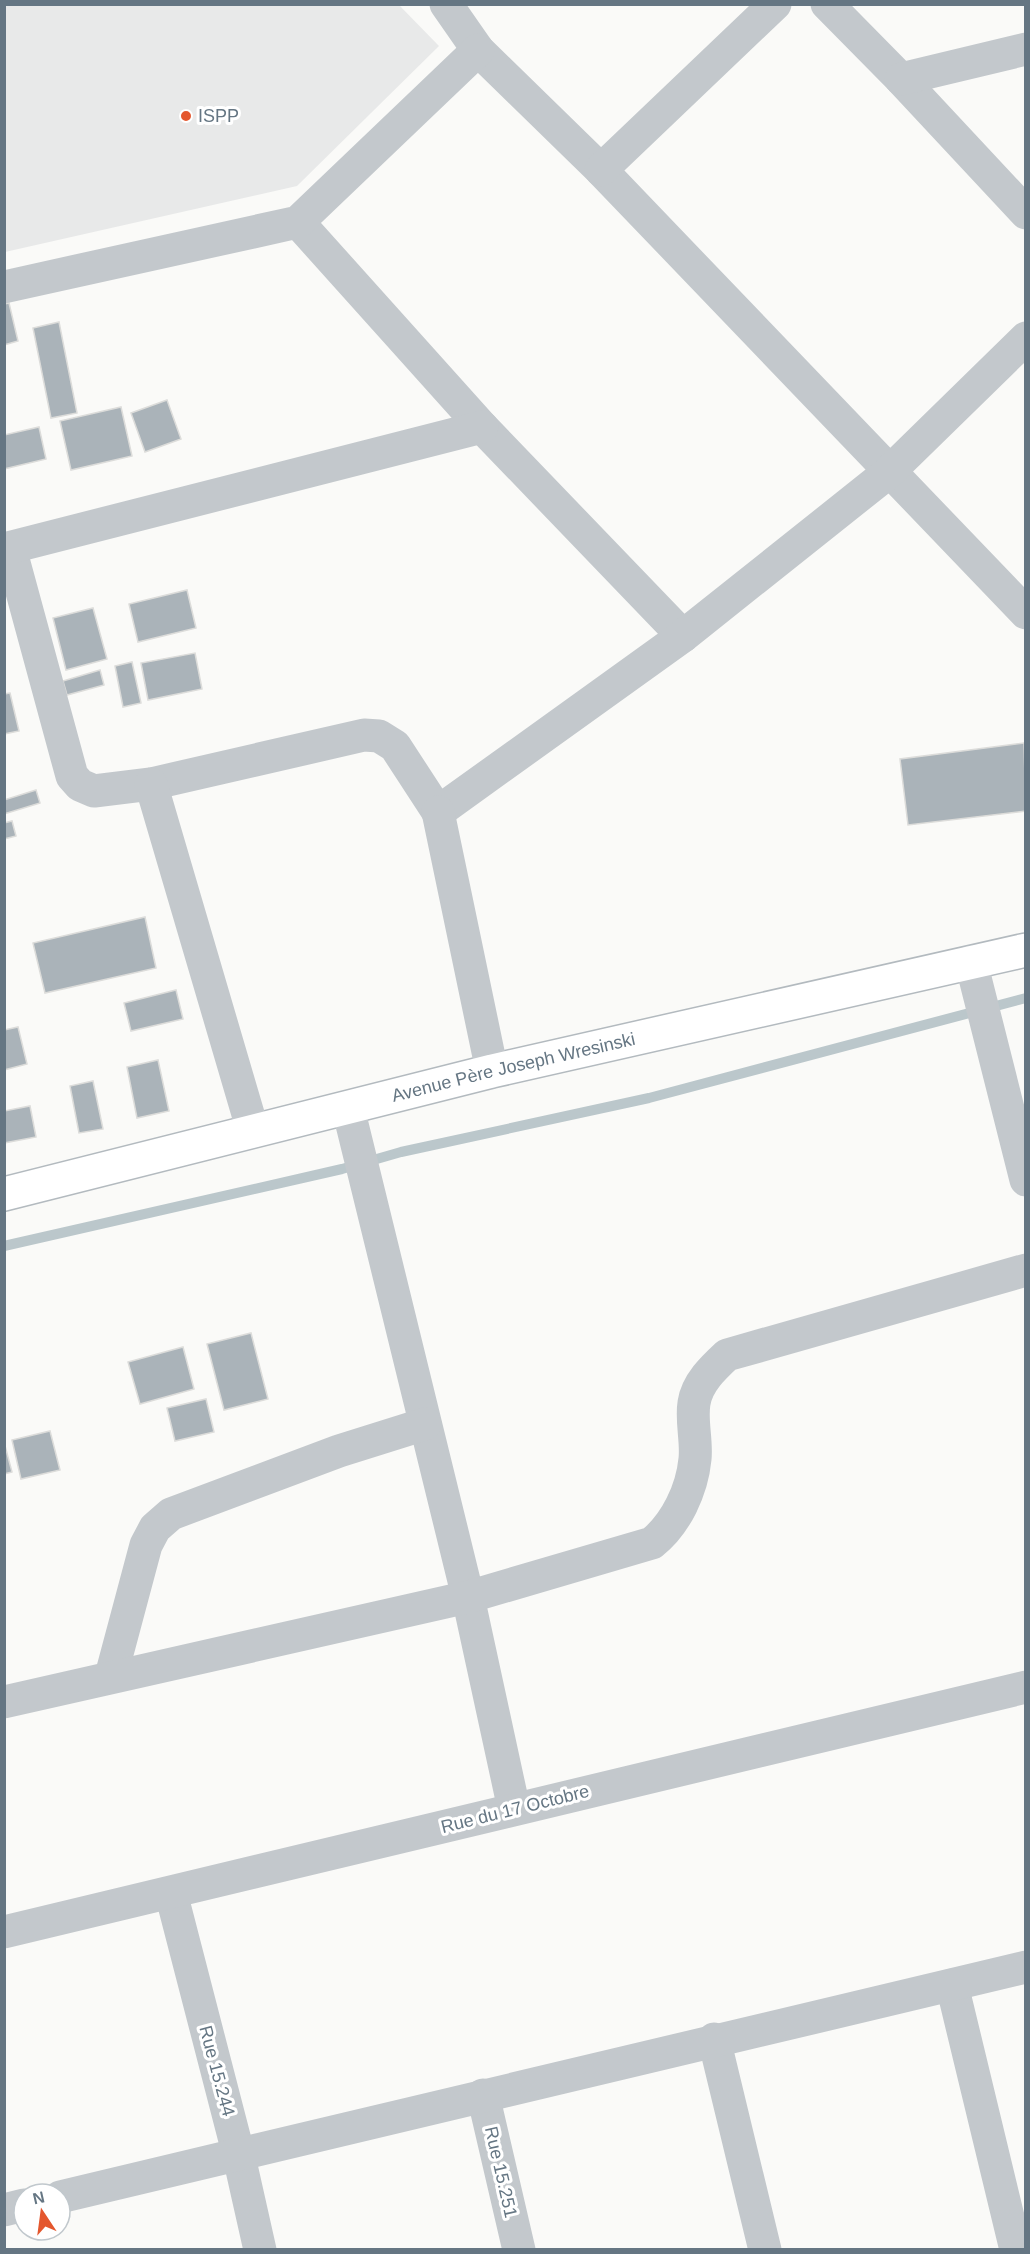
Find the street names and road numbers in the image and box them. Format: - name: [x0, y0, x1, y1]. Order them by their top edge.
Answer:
- street label: Avenue Père Joseph Wresinski: [390, 1029, 637, 1106]
- street label: Rue du 17 Octobre: [439, 1781, 591, 1837]
- street label: Rue 15.244: [195, 2023, 239, 2119]
- street label: Rue 15.251: [481, 2124, 521, 2220]

